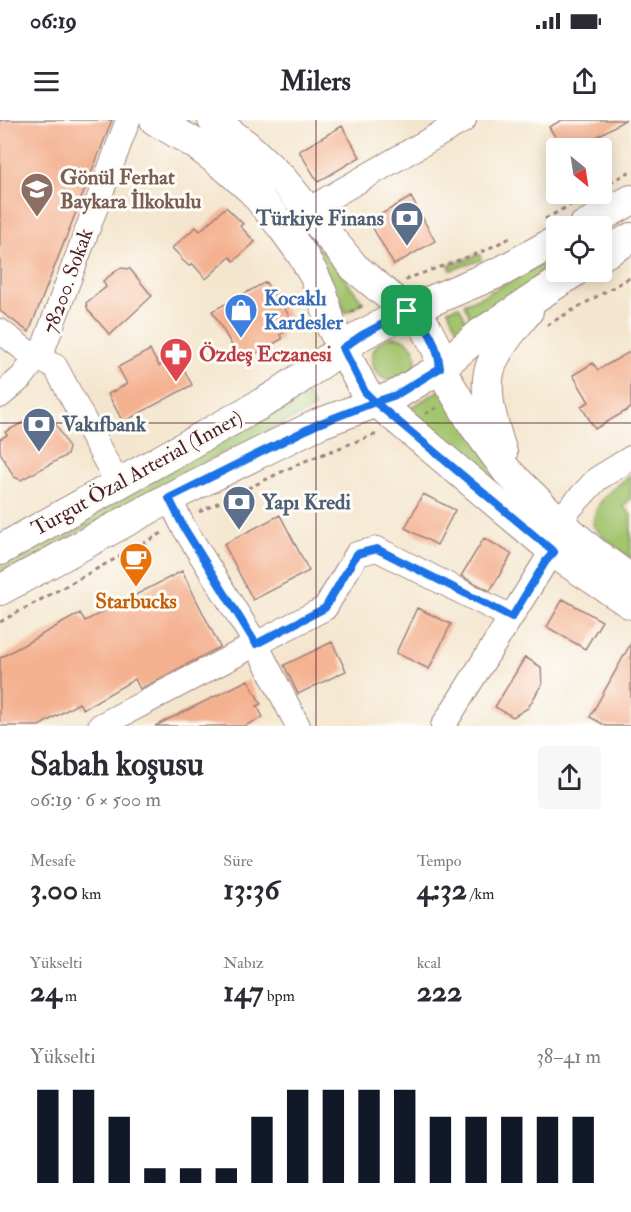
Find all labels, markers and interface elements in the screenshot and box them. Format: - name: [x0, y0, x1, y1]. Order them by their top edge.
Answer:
- text: 06:19: [30, 7, 77, 35]
- icon: menu: [30, 65, 63, 98]
- text: Milers: [280, 65, 351, 98]
- icon: share: [568, 65, 601, 98]
- north arrow: [546, 138, 612, 204]
- map controls: [546, 138, 612, 282]
- place label: Gönül Ferhat Baykara İlkokulu: [60, 164, 201, 215]
- school or university icon: Gönül Ferhat Baykara İlkokulu: [19, 171, 55, 218]
- bank icon: Türkiye Finans: [389, 200, 425, 247]
- place label: Türkiye Finans: [255, 205, 384, 232]
- button: locate: [546, 216, 612, 282]
- street label: 78200. Sokak: [36, 224, 100, 338]
- place label: Kocaklı Kardesler: [264, 285, 344, 336]
- pin: [381, 285, 432, 336]
- shop icon: Kocaklı Kardesler: [223, 292, 259, 339]
- icon: arrive: [390, 294, 423, 327]
- pharmacy icon: Özdeş Eczanesi: [158, 336, 194, 383]
- place label: Özdeş Eczanesi: [199, 341, 332, 368]
- street label: Turgut Özal Arterial (Inner): [27, 404, 247, 542]
- bank icon: Vakıfbank: [21, 406, 57, 453]
- place label: Vakıfbank: [61, 411, 147, 438]
- bank icon: Yapı Kredi: [221, 484, 257, 531]
- place label: Yapı Kredi: [261, 489, 351, 516]
- cafe icon: Starbucks: [118, 541, 154, 588]
- place label: Starbucks: [95, 588, 177, 615]
- text: Sabah koşusu: [30, 744, 204, 785]
- button: share: [538, 746, 601, 809]
- text: 06:19 · 6 × 500 m: [30, 787, 161, 812]
- text: Mesafe: [30, 851, 76, 871]
- text: Süre: [223, 851, 253, 871]
- text: Tempo: [417, 851, 461, 871]
- text: 3.00: [30, 871, 78, 908]
- text: 13:36: [223, 871, 280, 908]
- text: 4:32: [417, 871, 467, 908]
- text: km: [78, 884, 102, 904]
- text: /km: [467, 884, 495, 904]
- text: Yükselti: [30, 953, 82, 973]
- text: Nabız: [223, 953, 264, 973]
- text: kcal: [417, 953, 441, 973]
- text: 24: [30, 973, 61, 1010]
- text: 147: [223, 973, 263, 1010]
- text: 222: [417, 973, 462, 1010]
- text: m: [61, 986, 77, 1006]
- text: bpm: [263, 986, 295, 1006]
- text: Yükselti: [30, 1044, 96, 1069]
- text: 38–41 m: [536, 1044, 601, 1069]

